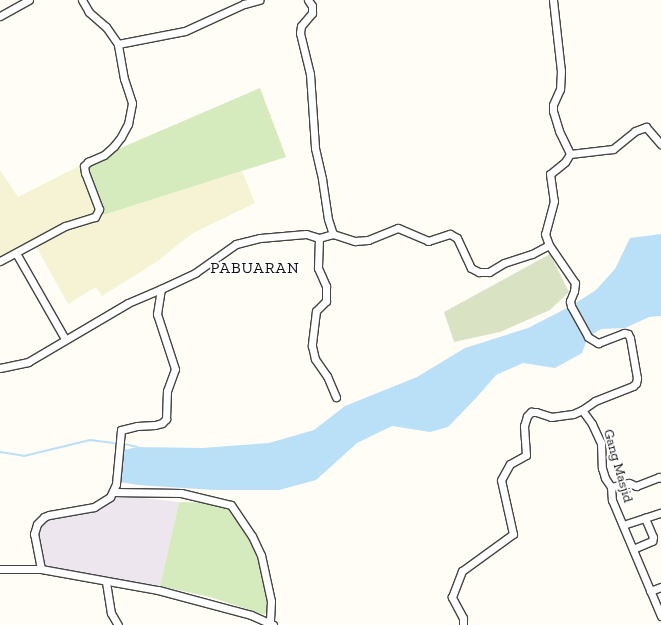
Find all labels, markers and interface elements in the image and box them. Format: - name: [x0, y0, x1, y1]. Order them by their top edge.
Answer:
- district label: PABUARAN: [210, 258, 300, 278]
- street label: Gang Masjid: [600, 427, 636, 505]

